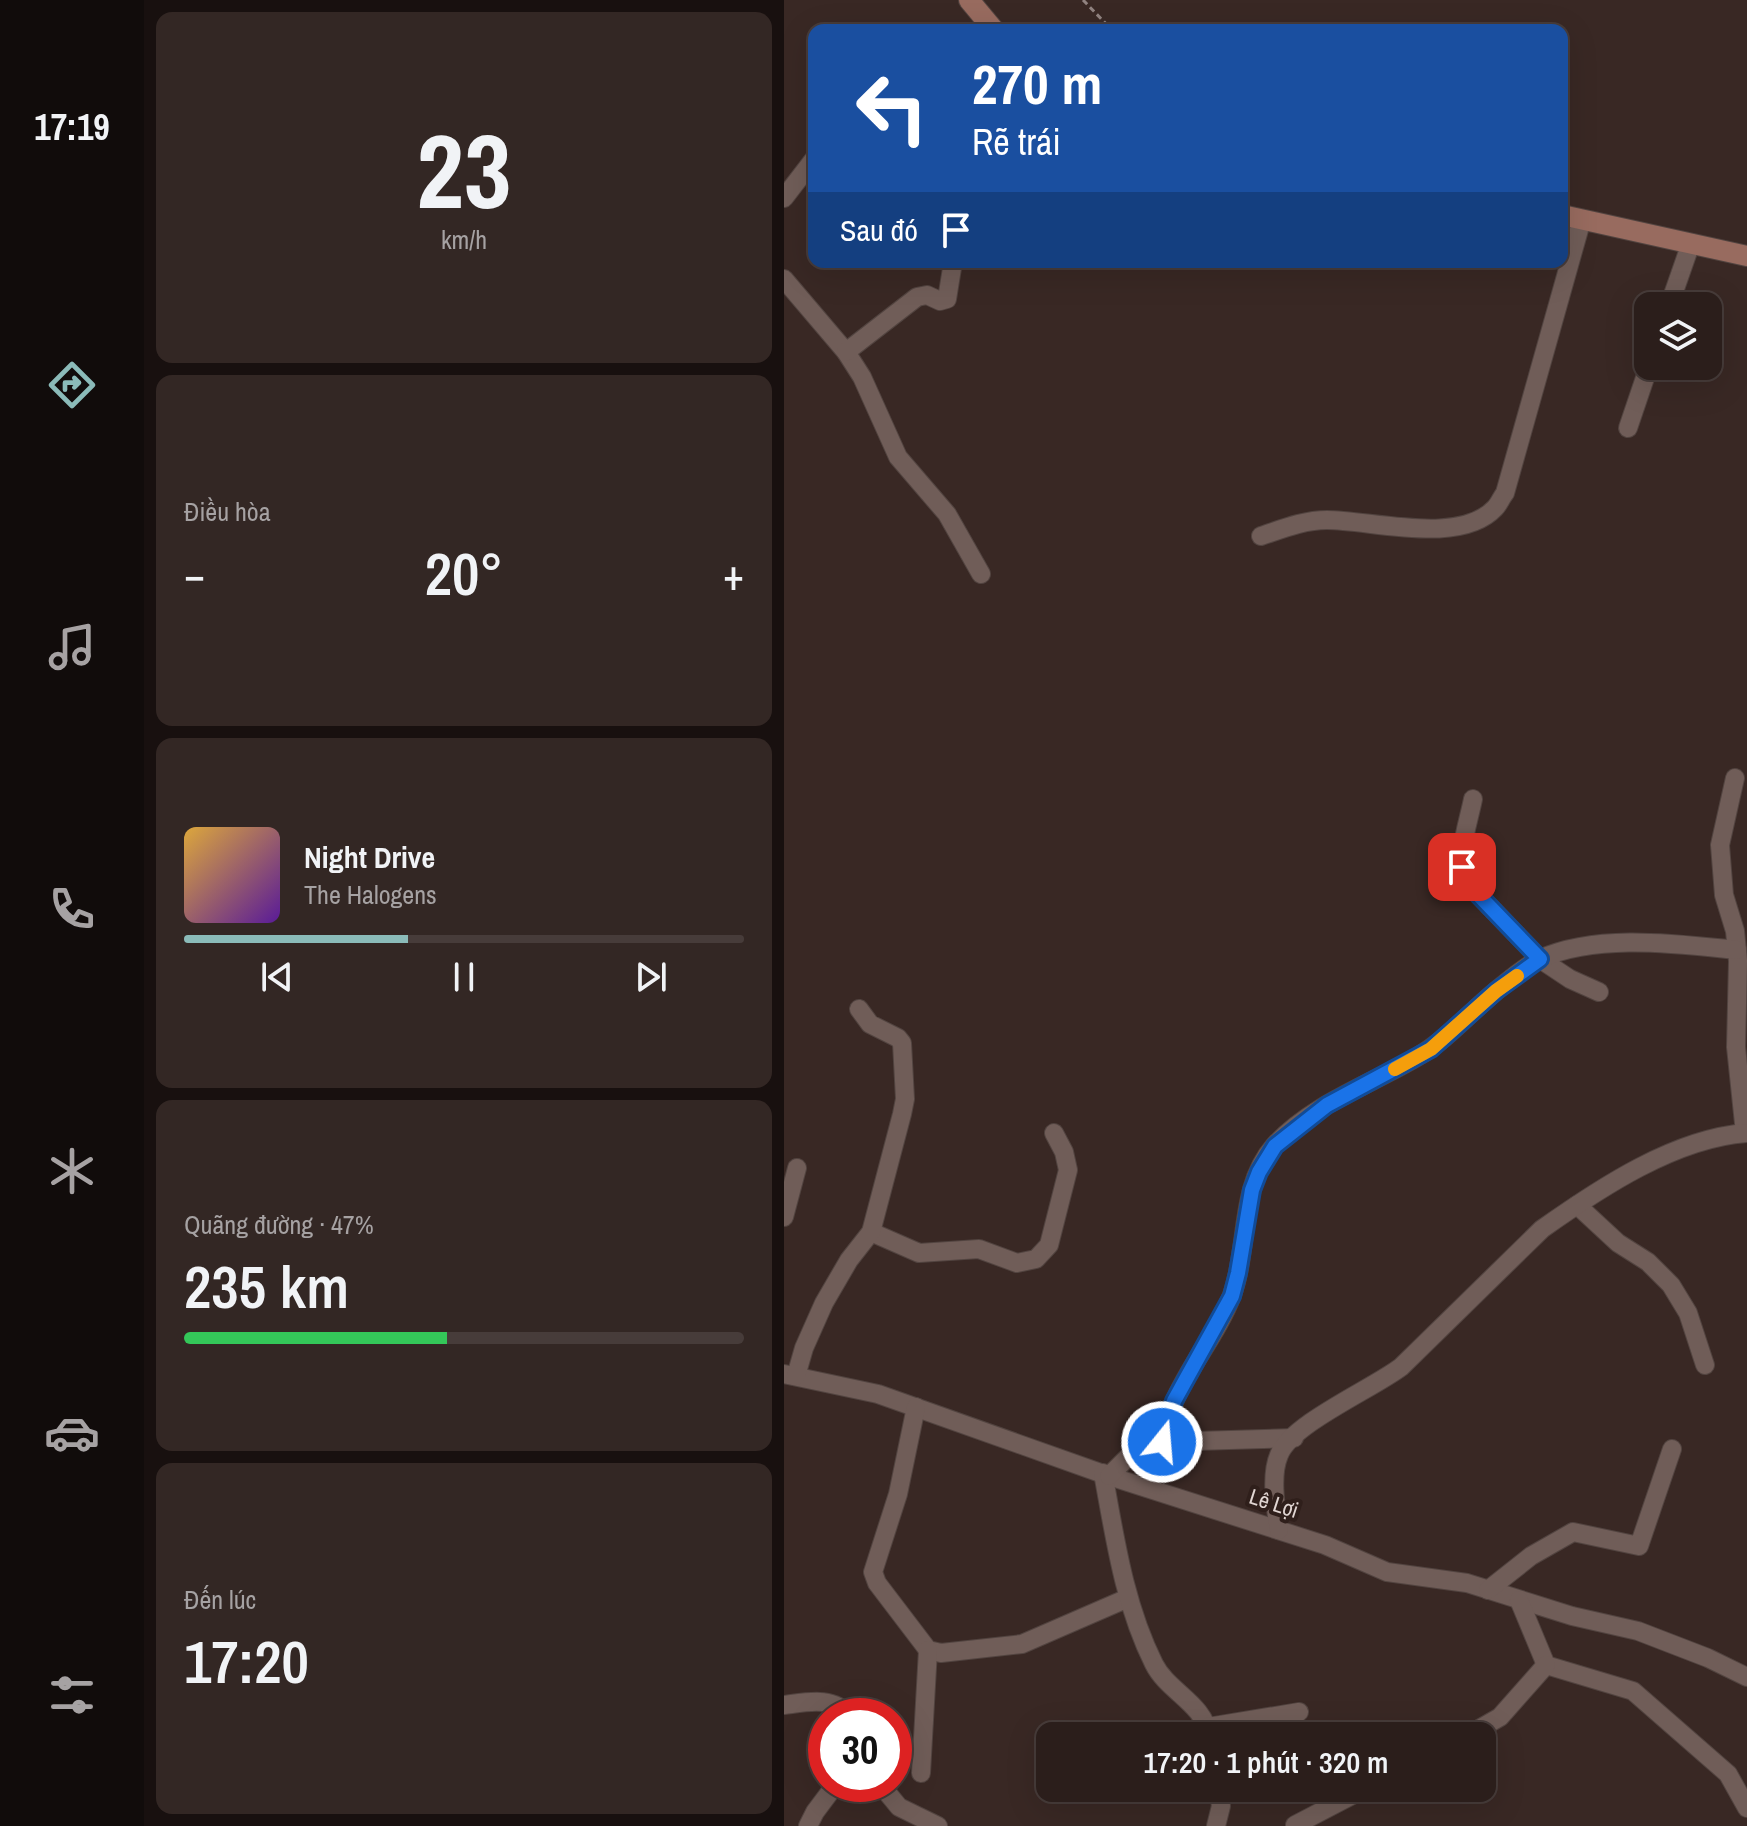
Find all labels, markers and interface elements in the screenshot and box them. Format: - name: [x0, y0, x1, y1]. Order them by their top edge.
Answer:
- text: 270 m: [972, 46, 1102, 121]
- icon: left: [840, 56, 944, 160]
- text: 23: [417, 100, 511, 240]
- text: 17:19: [34, 103, 110, 151]
- text: Rẽ trái: [972, 118, 1061, 166]
- icon: arrive: [934, 208, 978, 252]
- text: Sau đó: [840, 210, 918, 250]
- text: km/h: [441, 222, 487, 257]
- map controls: [1634, 292, 1722, 380]
- button: layers: [1634, 292, 1722, 380]
- icon: directions: [44, 357, 100, 413]
- text: Điều hòa: [184, 494, 271, 529]
- text: 20°: [425, 533, 503, 614]
- text: −: [184, 544, 205, 604]
- text: +: [723, 544, 744, 604]
- icon: music: [44, 619, 100, 675]
- pin: [1428, 833, 1496, 901]
- text: Night Drive: [304, 837, 435, 877]
- icon: arrive: [1440, 845, 1484, 889]
- text: The Halogens: [304, 877, 437, 912]
- icon: phone: [44, 881, 100, 937]
- icon: previous: [255, 955, 299, 999]
- icon: pause: [442, 955, 486, 999]
- icon: next: [629, 955, 673, 999]
- icon: climate: [44, 1143, 100, 1199]
- text: Quãng đường · 47%: [184, 1207, 374, 1242]
- text: 235 km: [184, 1246, 349, 1327]
- position arrow: [1120, 1400, 1204, 1484]
- icon: car: [44, 1405, 100, 1461]
- street label: Lê Lợi: [1246, 1481, 1302, 1525]
- text: Đến lúc: [184, 1582, 256, 1617]
- text: 17:20: [184, 1621, 309, 1702]
- icon: filters: [44, 1667, 100, 1723]
- speed limit sign: 30: [808, 1698, 912, 1802]
- text: 17:20 · 1 phút · 320 m: [1144, 1742, 1388, 1782]

